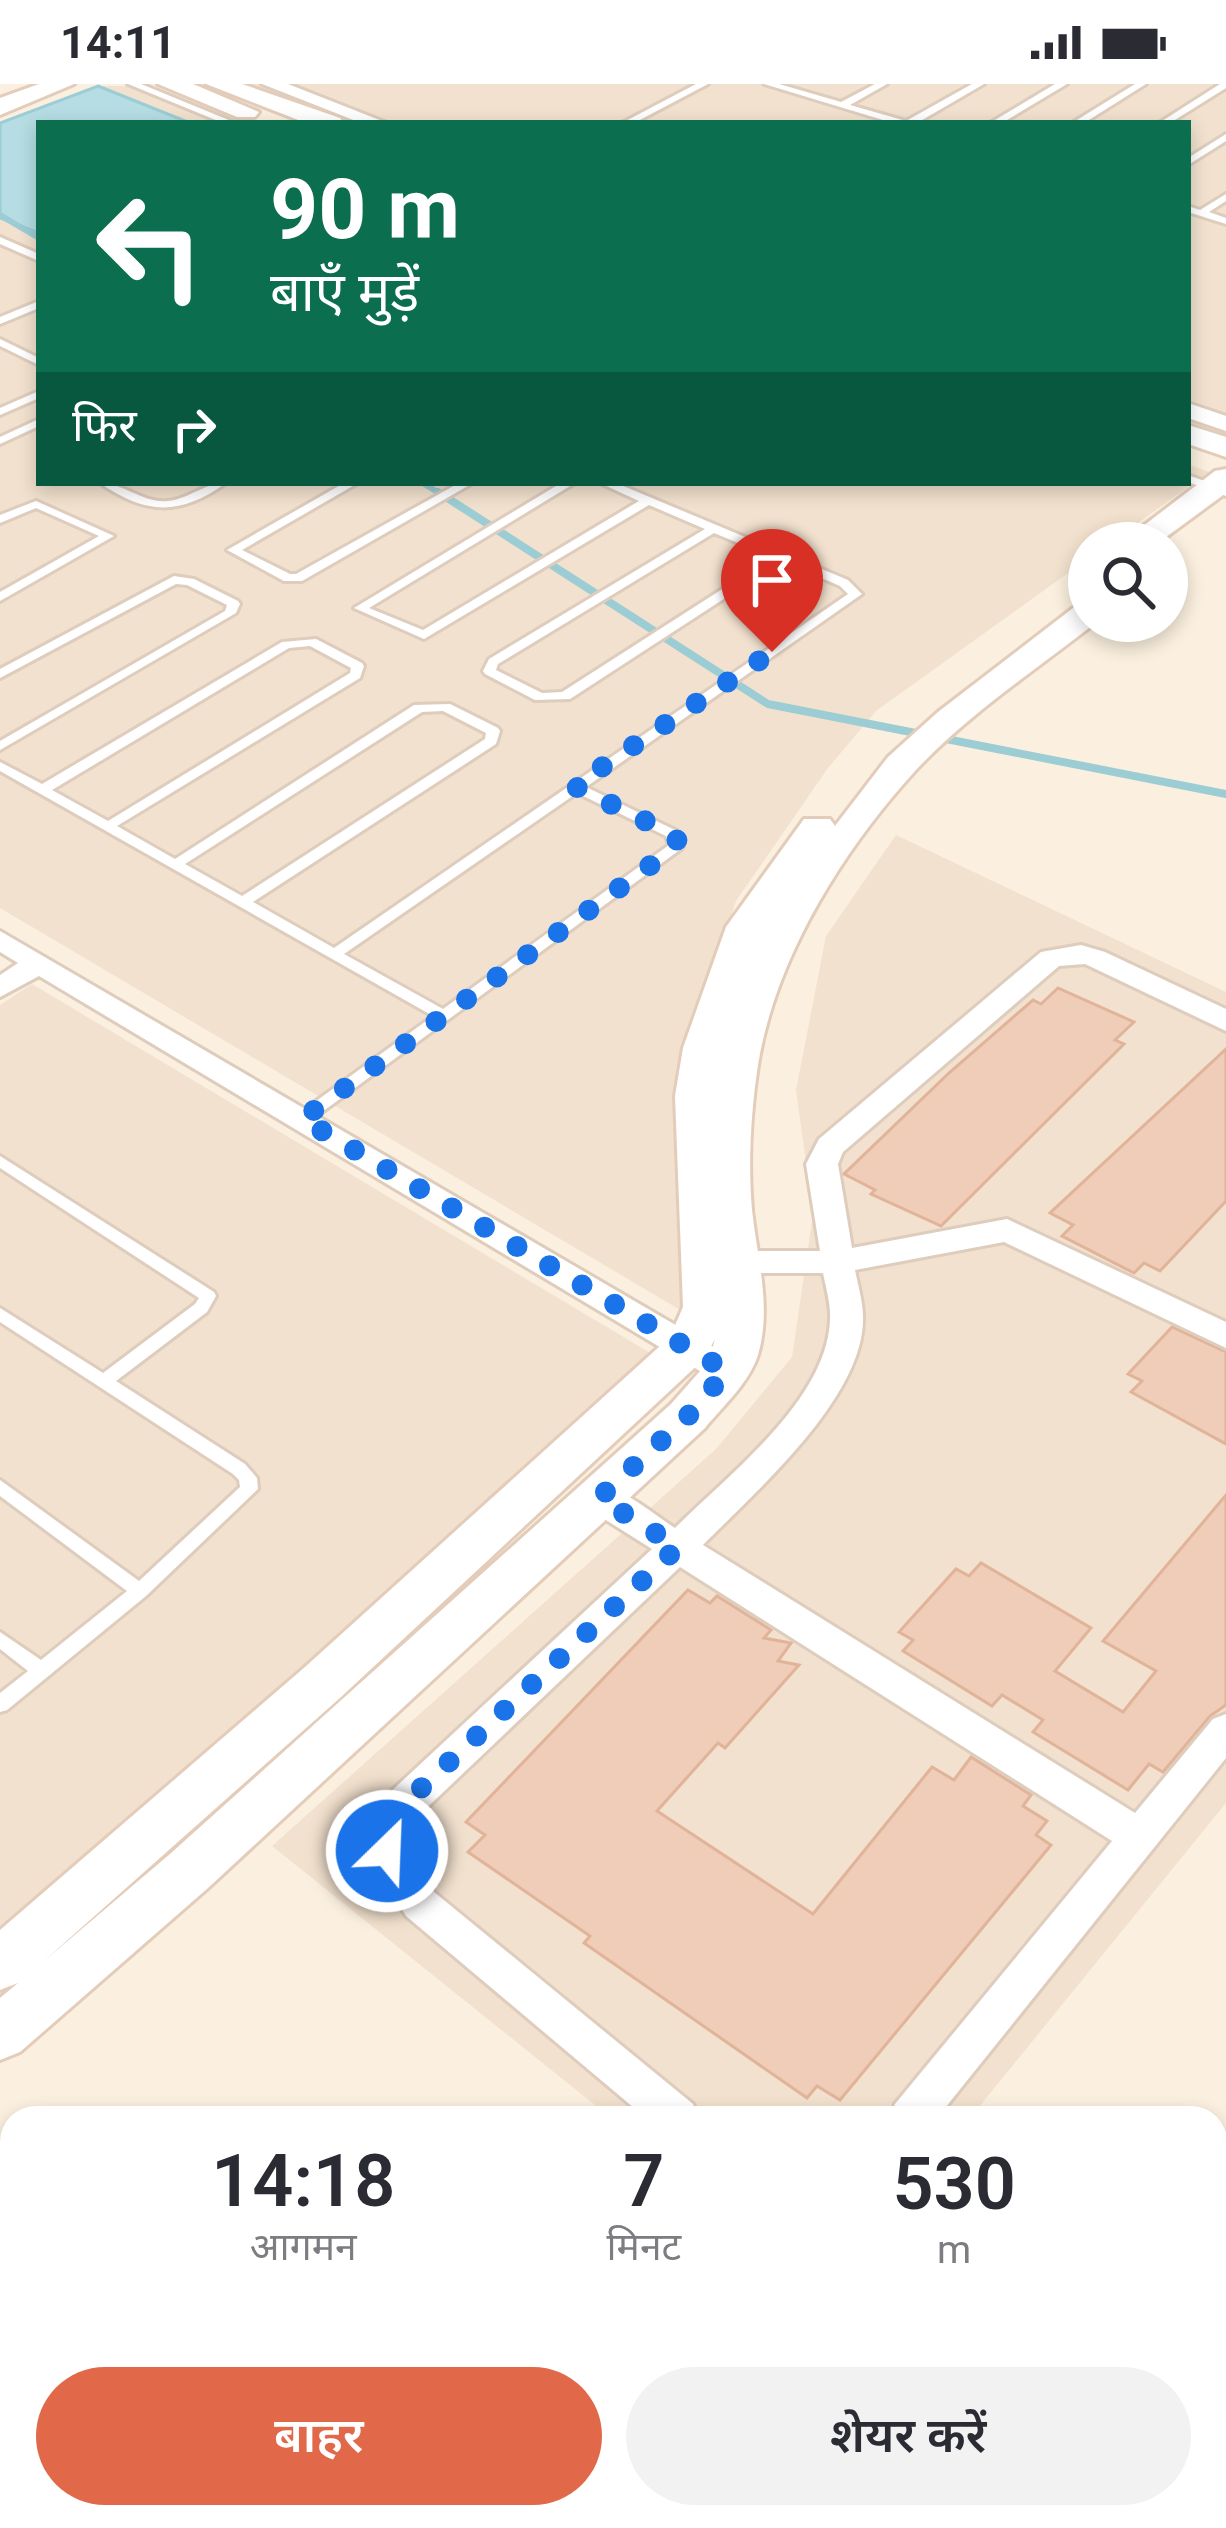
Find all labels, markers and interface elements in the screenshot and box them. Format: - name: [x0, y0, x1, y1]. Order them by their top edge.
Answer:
- text: 14:11: [60, 16, 176, 69]
- text: 90 m: [270, 160, 460, 259]
- icon: left: [72, 168, 228, 324]
- text: बाएँ मुड़ें: [270, 261, 419, 324]
- icon: right: [161, 396, 227, 462]
- text: फिर: [72, 399, 137, 452]
- map controls: [1068, 522, 1188, 642]
- button: search: [1068, 522, 1188, 642]
- pin: [721, 529, 823, 652]
- icon: arrive: [739, 547, 805, 613]
- position arrow: [324, 1788, 450, 1914]
- text: 14:18: [211, 2139, 395, 2224]
- text: 7: [623, 2139, 664, 2224]
- text: 530: [892, 2142, 1016, 2227]
- text: आगमन: [250, 2224, 357, 2270]
- text: मिनट: [607, 2224, 681, 2270]
- text: m: [937, 2227, 971, 2273]
- button: बाहर: [36, 2367, 602, 2505]
- button: शेयर करें: [626, 2367, 1191, 2505]

